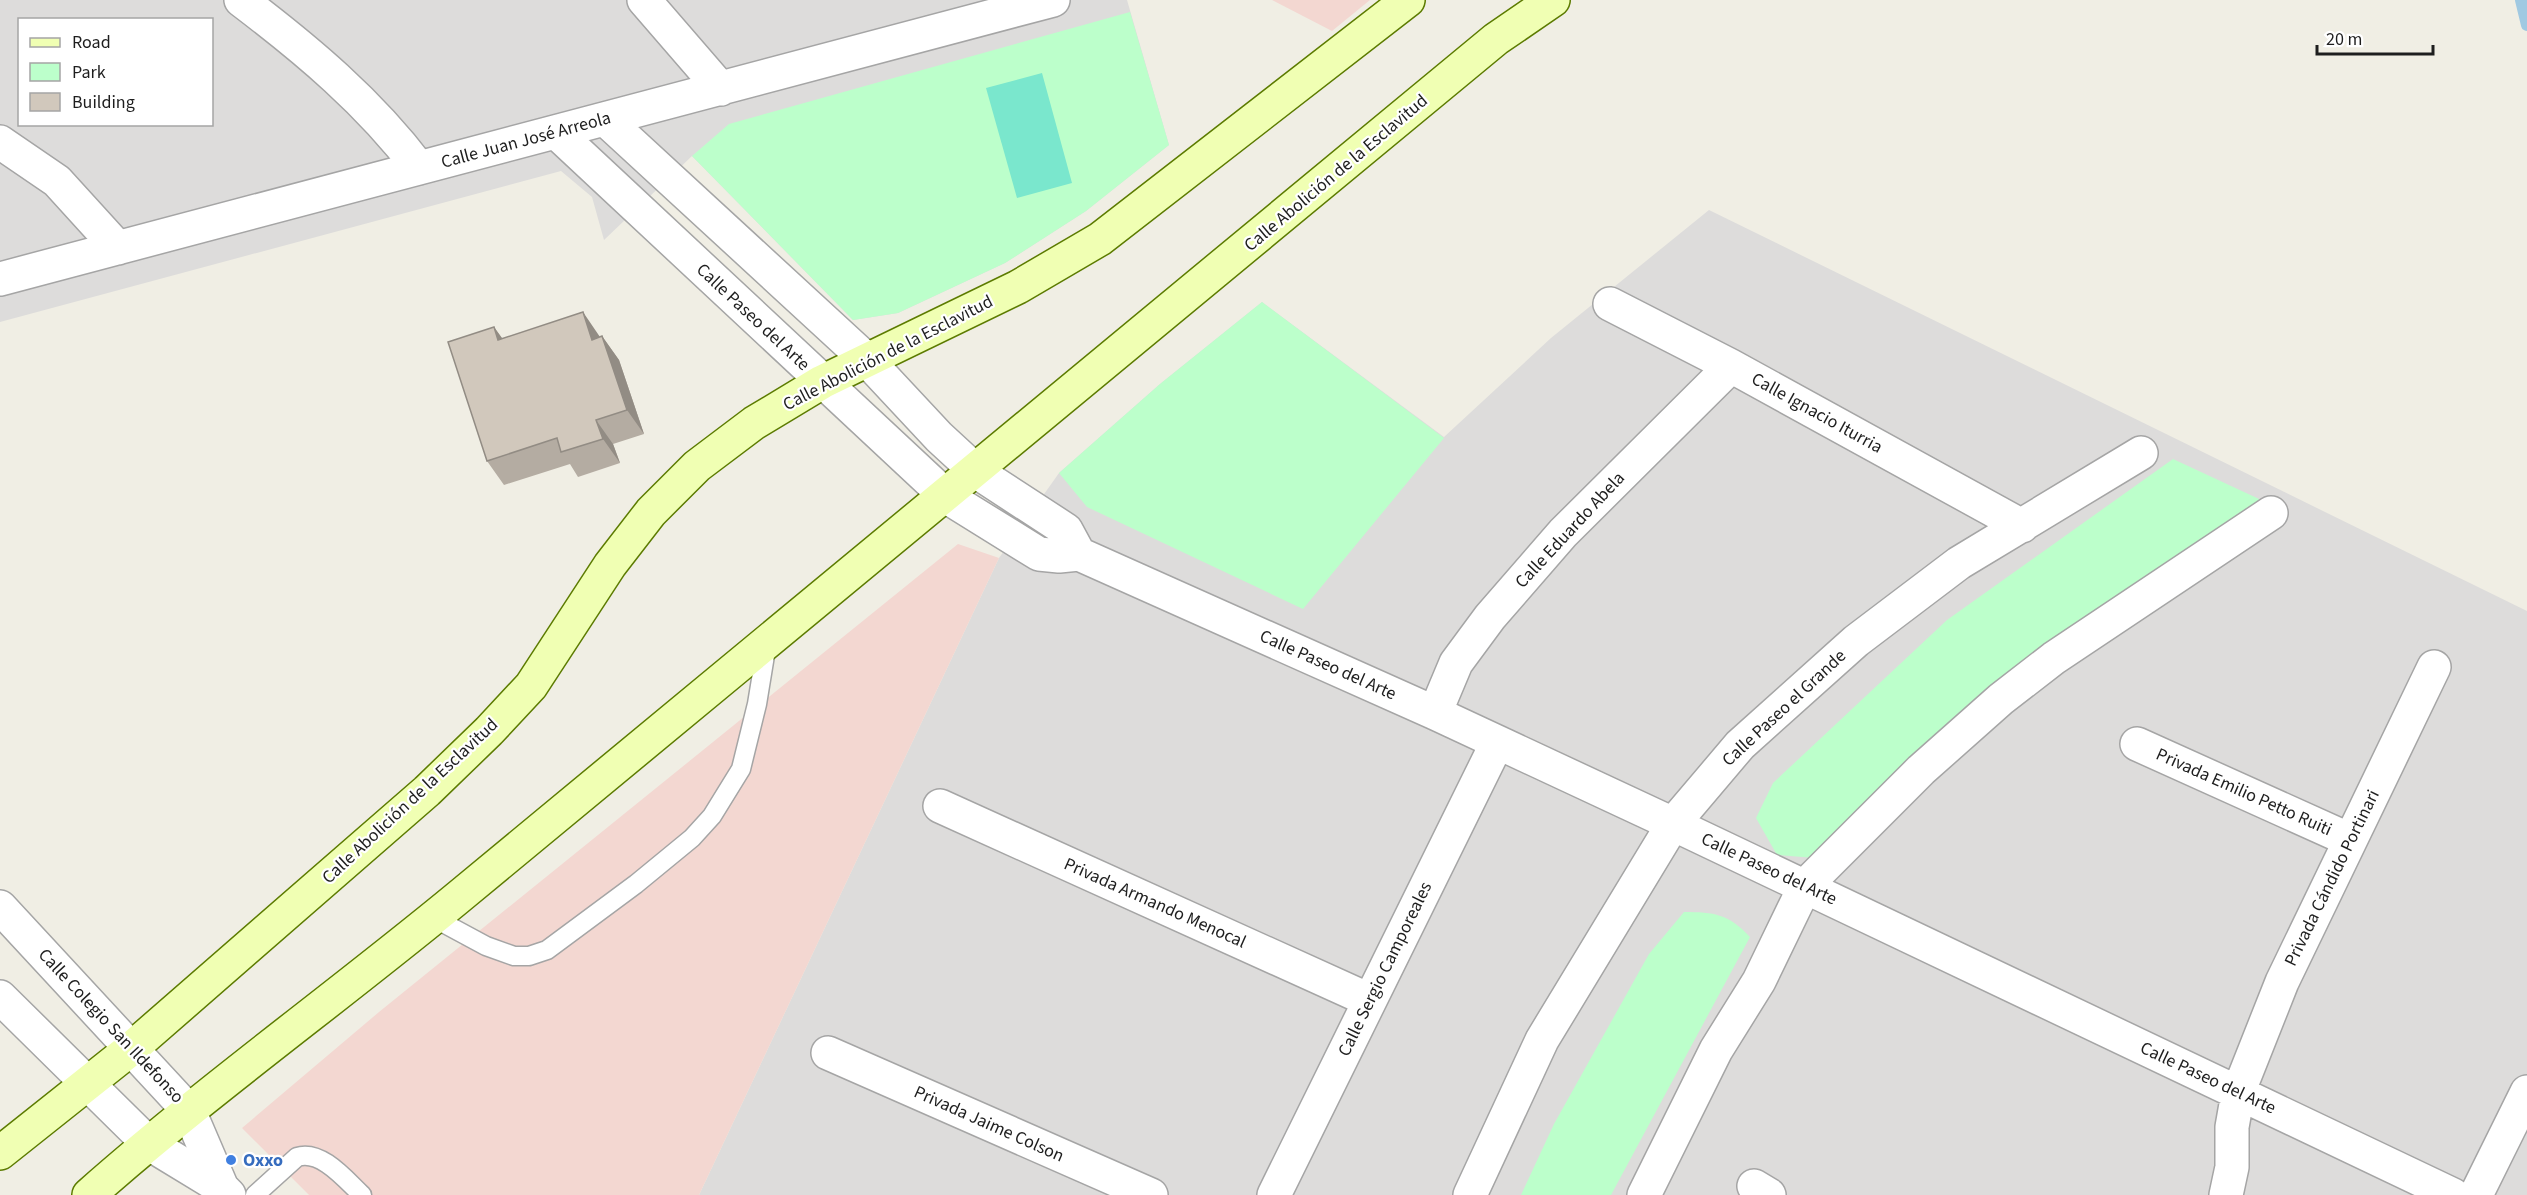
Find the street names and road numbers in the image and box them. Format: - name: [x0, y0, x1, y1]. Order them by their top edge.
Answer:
- street label: Calle Abolición de la Esclavitud: [1239, 89, 1433, 257]
- street label: Calle Juan José Arreola: [438, 105, 614, 175]
- street label: Calle Paseo del Arte: [691, 258, 815, 376]
- street label: Calle Abolición de la Esclavitud: [779, 289, 997, 417]
- street label: Calle Ignacio Iturria: [1747, 367, 1887, 459]
- street label: Calle Eduardo Abela: [1509, 466, 1631, 594]
- street label: Calle Paseo del Arte: [1256, 624, 1400, 706]
- street label: Calle Paseo el Grande: [1717, 644, 1852, 772]
- street label: Calle Abolición de la Esclavitud: [316, 712, 504, 890]
- street label: Privada Emilio Petto Ruiti: [2152, 742, 2336, 842]
- street label: Privada Cándido Portinari: [2278, 786, 2386, 970]
- street label: Calle Paseo del Arte: [1697, 827, 1841, 911]
- street label: Privada Armando Menocal: [1060, 851, 1250, 955]
- street label: Calle Sergio Camporeales: [1332, 877, 1438, 1061]
- street label: Calle Colegio San Ildefonso: [32, 943, 190, 1109]
- street label: Calle Paseo del Arte: [2136, 1036, 2280, 1120]
- street label: Privada Jaime Colson: [910, 1080, 1068, 1168]

